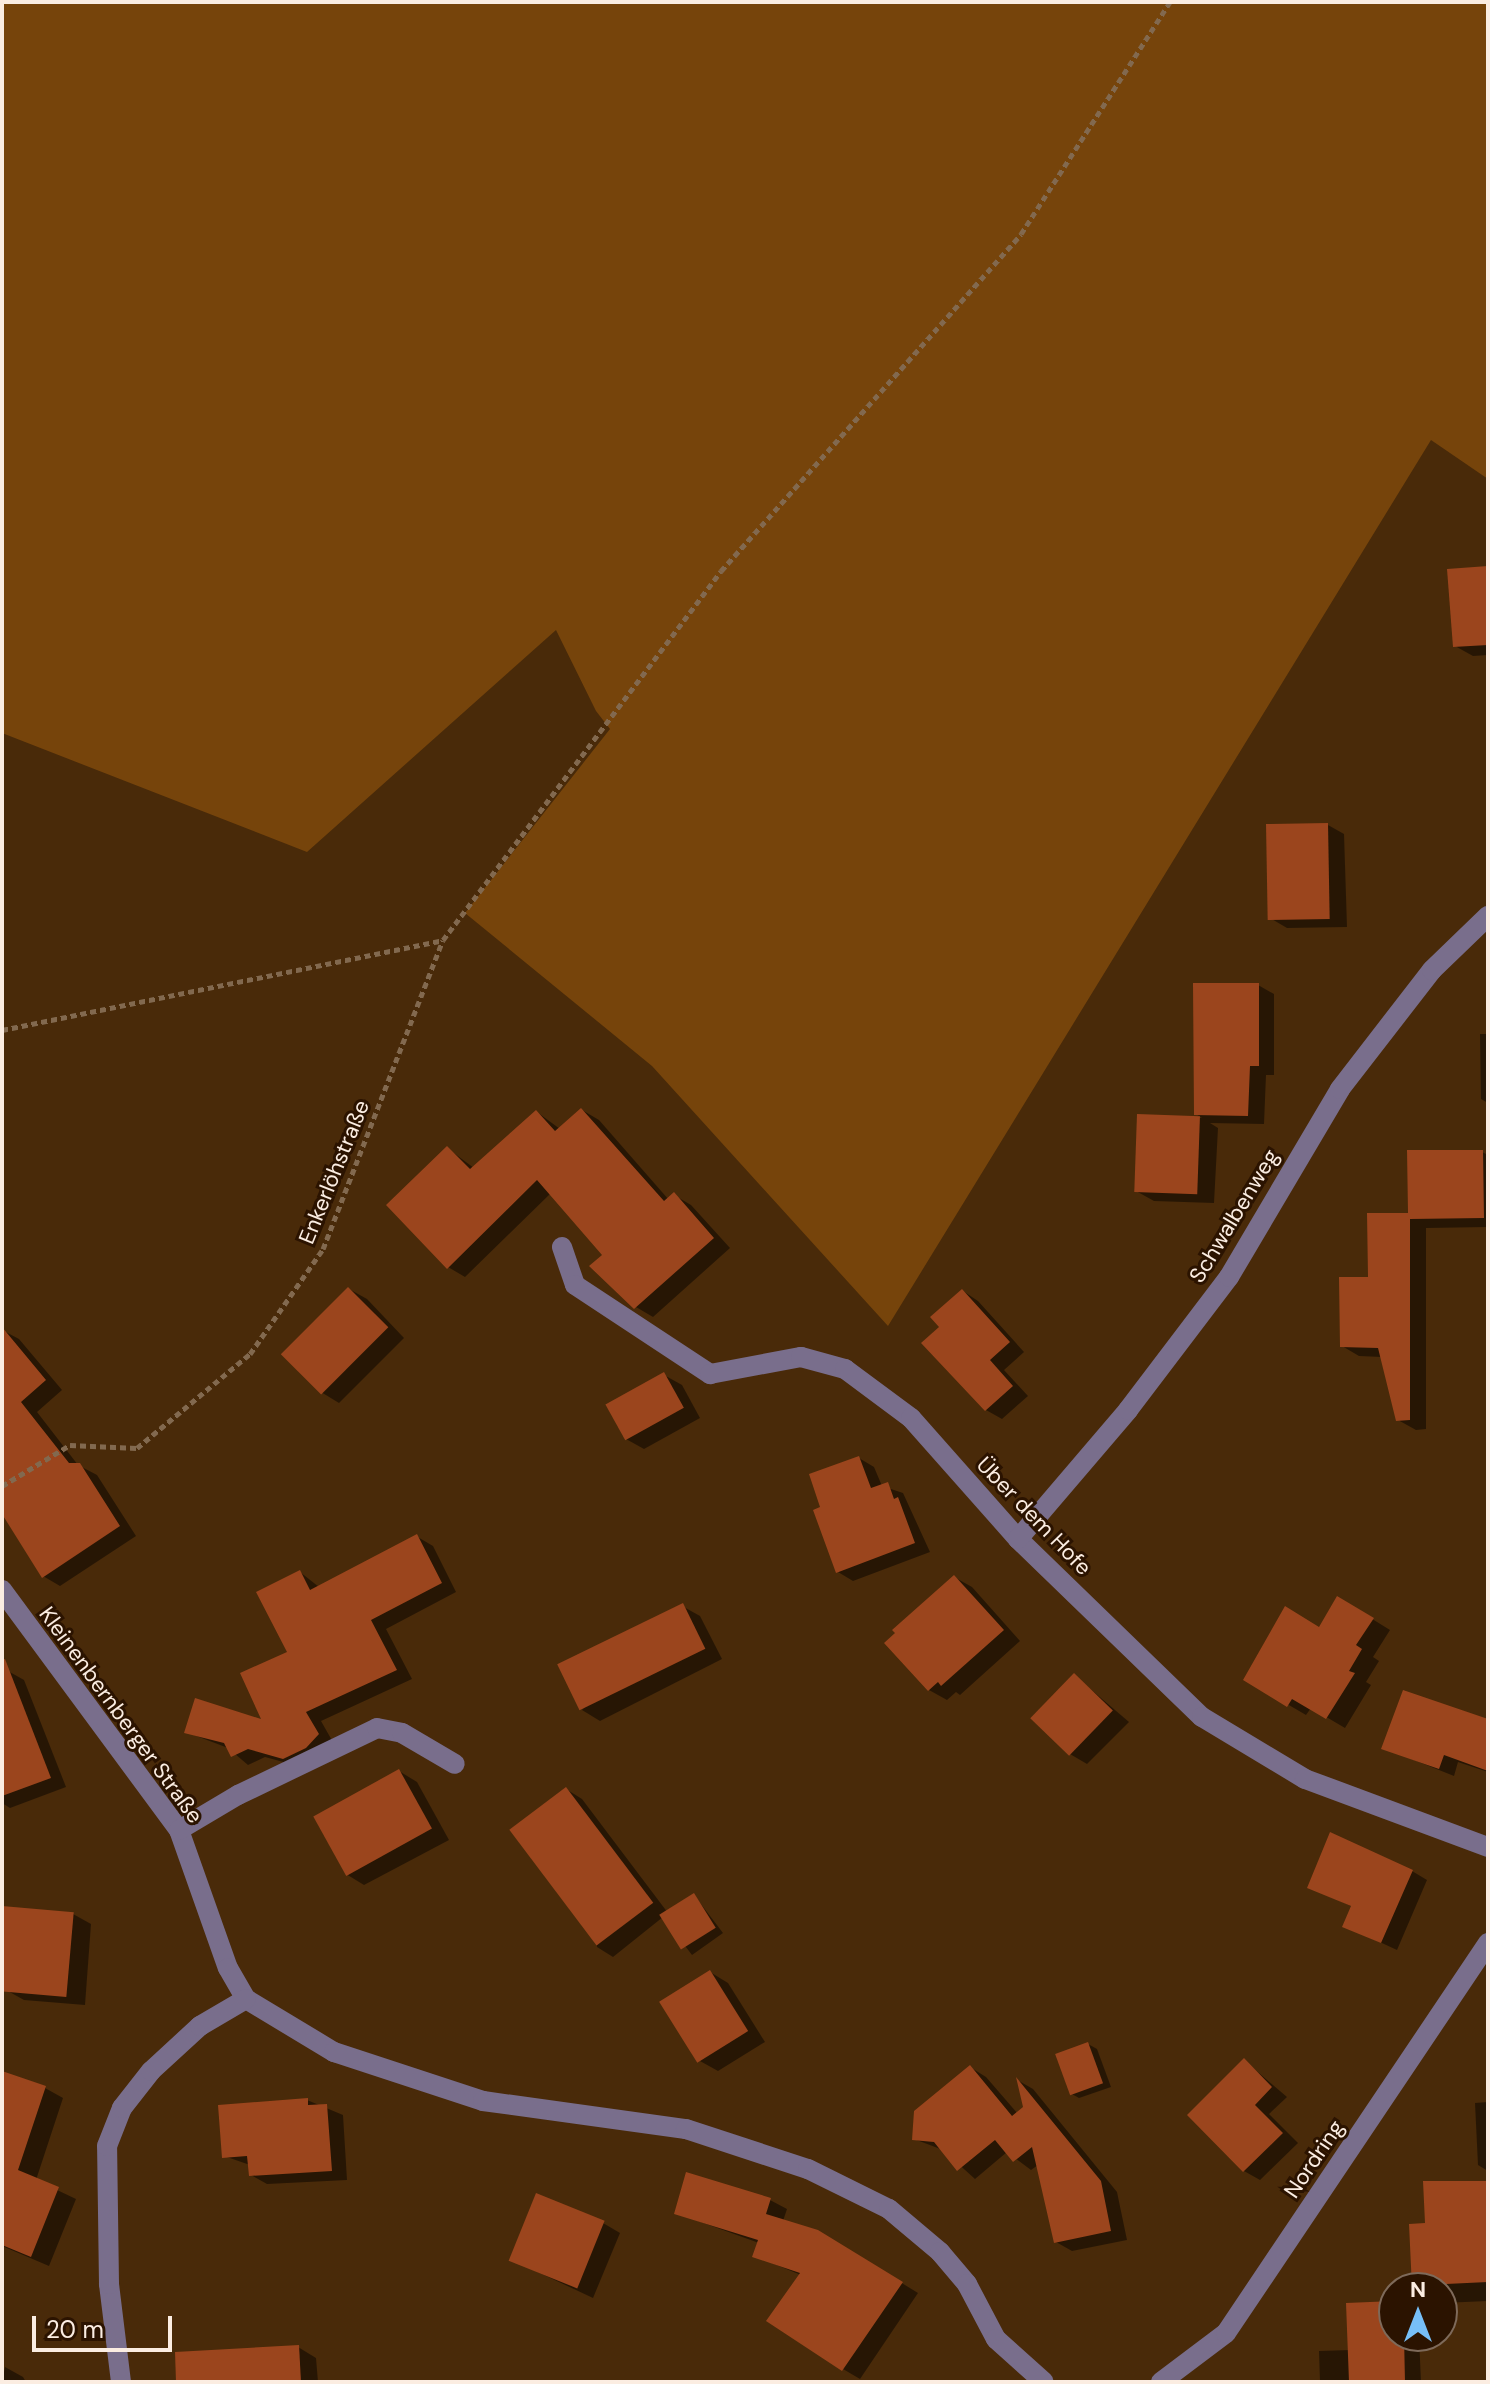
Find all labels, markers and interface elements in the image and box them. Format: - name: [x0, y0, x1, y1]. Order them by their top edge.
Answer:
- street label: Enkerlöhstraße: [293, 1096, 375, 1248]
- street label: Schwalbenweg: [1184, 1144, 1284, 1288]
- street label: Über dem Hofe: [971, 1451, 1097, 1581]
- street label: Kleinenbernberger Straße: [34, 1602, 208, 1828]
- street label: Nordring: [1278, 2115, 1350, 2203]
- north arrow: [1378, 2272, 1458, 2352]
- text: N: [1410, 2275, 1426, 2304]
- scale bar: [36, 2300, 176, 2350]
- text: 20 m: [46, 2314, 104, 2345]

